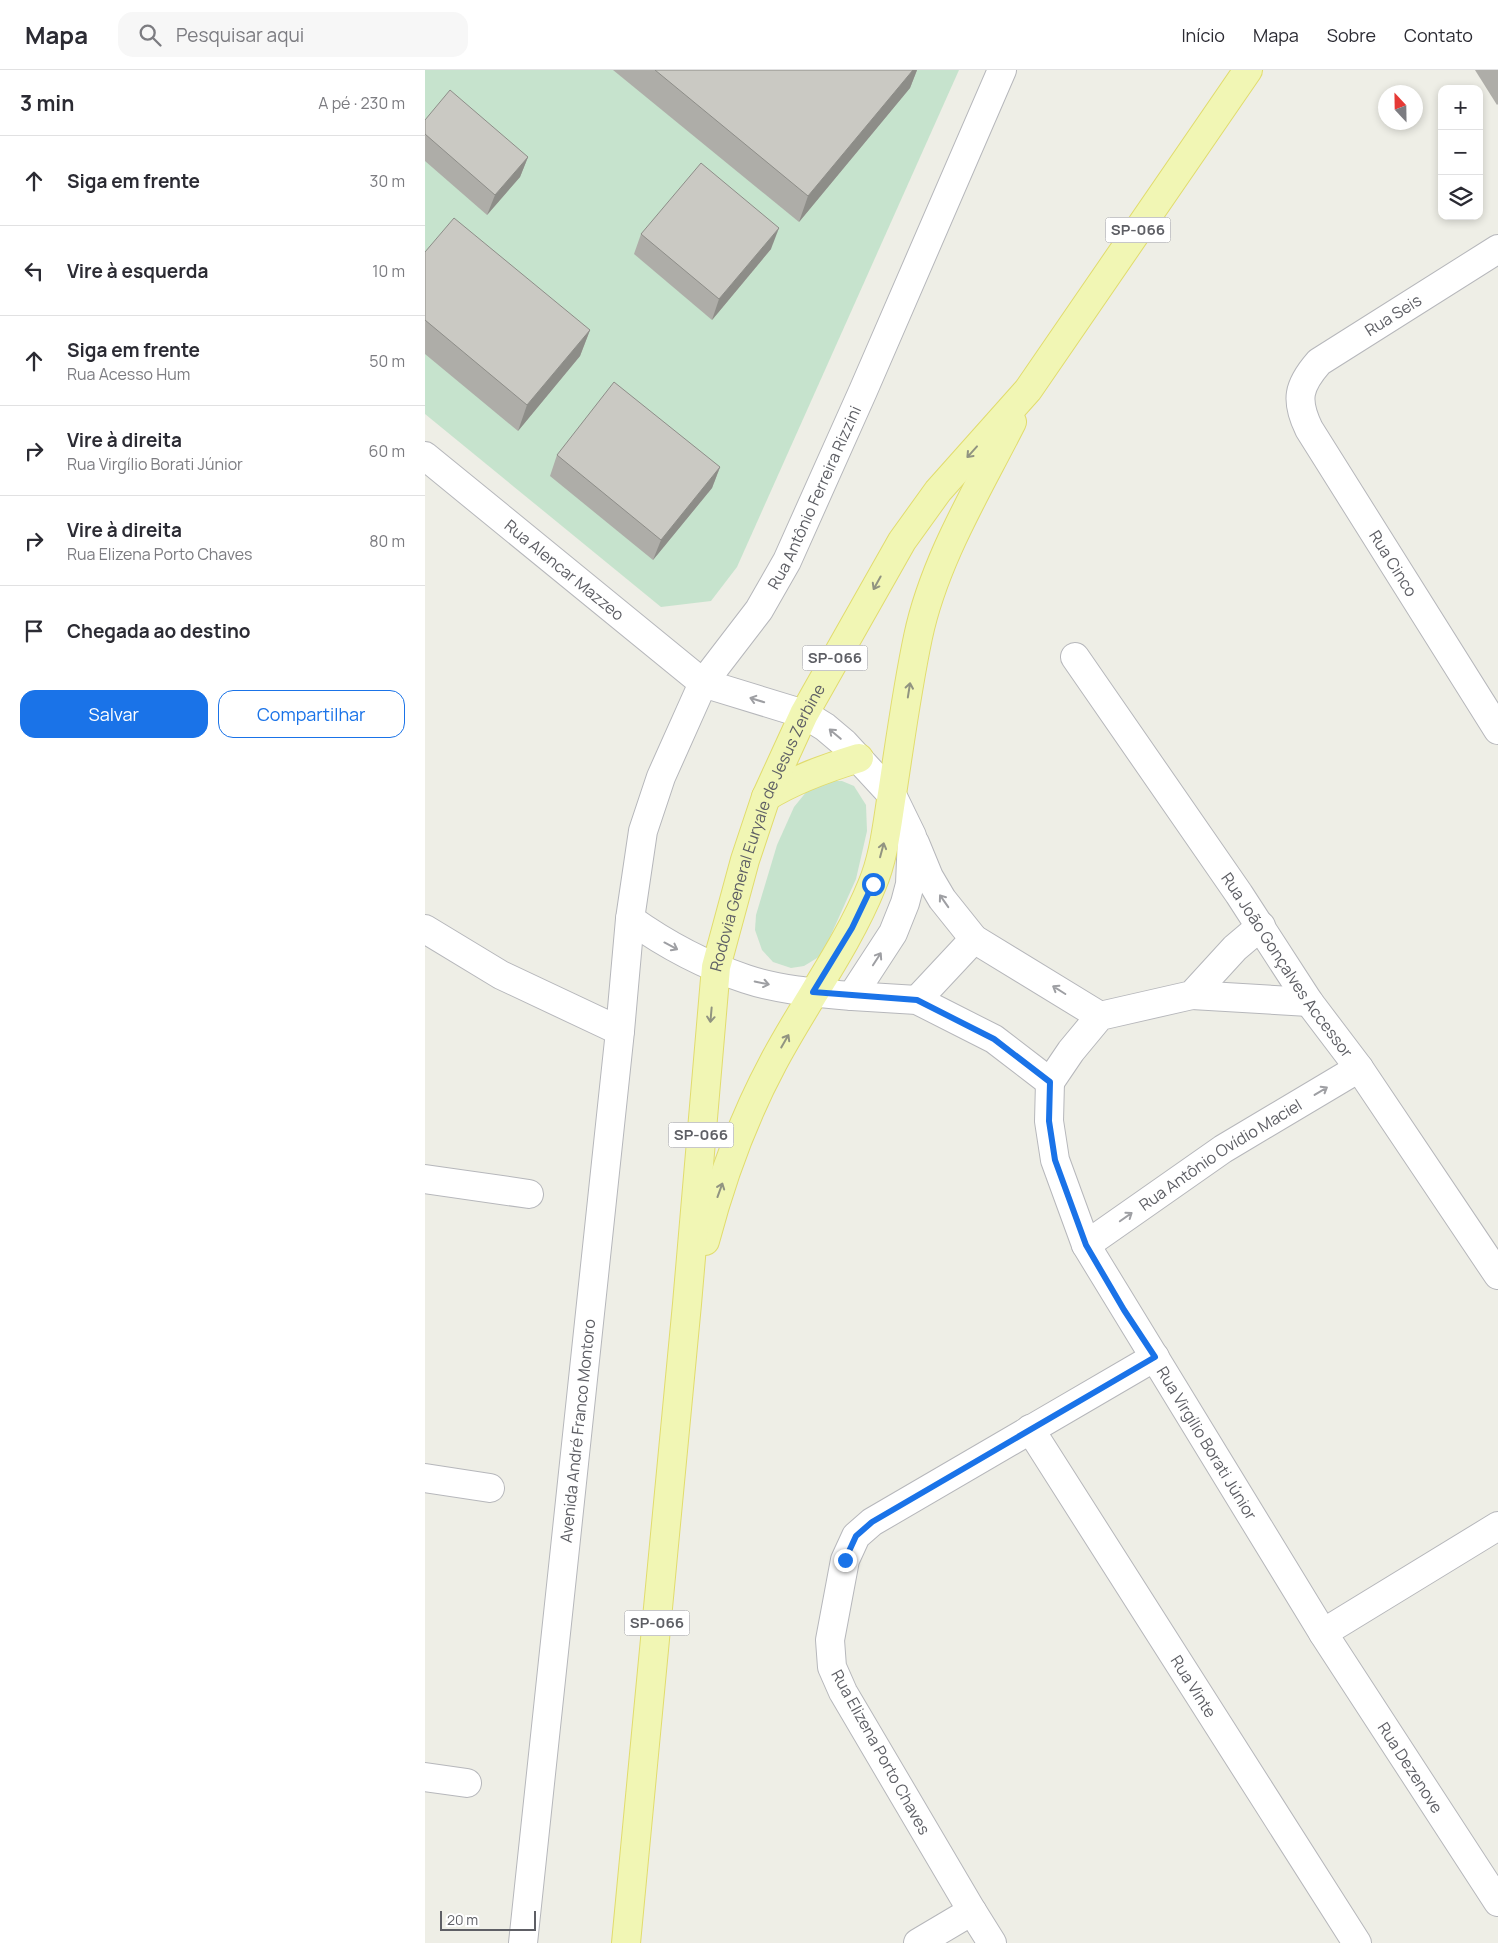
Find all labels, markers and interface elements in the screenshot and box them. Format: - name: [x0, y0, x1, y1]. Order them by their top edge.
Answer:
- search box: [118, 12, 468, 57]
- text: Mapa: [25, 18, 88, 51]
- icon: search: [136, 21, 164, 49]
- text: Pesquisar aqui: [176, 22, 304, 48]
- text: Início: [1181, 23, 1225, 47]
- text: Mapa: [1253, 23, 1299, 47]
- text: Sobre: [1327, 23, 1376, 47]
- text: Contato: [1404, 23, 1473, 47]
- north arrow: [1378, 85, 1423, 130]
- map controls: [1438, 85, 1483, 220]
- button: +: [1438, 85, 1483, 130]
- text: 3 min: [20, 89, 74, 117]
- text: A pé · 230 m: [318, 92, 405, 114]
- button: −: [1438, 130, 1483, 175]
- icon: ahead: [20, 167, 48, 195]
- text: Siga em frente: [67, 168, 200, 194]
- text: 30 m: [370, 170, 405, 192]
- button: layers: [1438, 175, 1483, 220]
- road number: SP-066: [1105, 218, 1171, 242]
- icon: left: [20, 257, 48, 285]
- text: Vire à esquerda: [67, 258, 208, 284]
- text: 10 m: [372, 260, 405, 282]
- street label: Rua Seis: [1360, 289, 1426, 341]
- text: Siga em frente: [67, 337, 200, 363]
- icon: ahead: [20, 347, 48, 375]
- text: 50 m: [369, 350, 405, 372]
- text: Rua Acesso Hum: [67, 363, 190, 385]
- street label: Rua Antônio Ferreira Rizzini: [762, 402, 866, 593]
- text: Vire à direita: [67, 427, 182, 453]
- icon: right: [20, 437, 48, 465]
- text: 60 m: [369, 440, 405, 462]
- one-way arrow: [967, 446, 978, 459]
- text: Rua Virgílio Borati Júnior: [67, 453, 243, 475]
- street label: Rua Alencar Mazzeo: [500, 514, 629, 625]
- text: Vire à direita: [67, 517, 182, 543]
- street label: Rua Cinco: [1364, 526, 1422, 601]
- icon: right: [20, 527, 48, 555]
- text: 80 m: [369, 530, 405, 552]
- text: Rua Elizena Porto Chaves: [67, 543, 252, 565]
- one-way arrow: [872, 576, 882, 590]
- icon: arrive: [20, 617, 48, 645]
- text: Chegada ao destino: [67, 618, 250, 644]
- road number: SP-066: [803, 646, 867, 670]
- street label: Rodovia General Euryale de Jesus Zerbine: [704, 680, 830, 974]
- one-way arrow: [905, 683, 915, 699]
- button: Salvar: [20, 690, 208, 738]
- button: Compartilhar: [218, 690, 405, 738]
- one-way arrow: [750, 694, 766, 704]
- one-way arrow: [828, 729, 841, 740]
- one-way arrow: [878, 843, 887, 859]
- street label: Rua João Gonçalves Accessor: [1216, 868, 1358, 1062]
- route start: [862, 873, 885, 896]
- one-way arrow: [939, 894, 949, 908]
- one-way arrow: [663, 941, 678, 951]
- one-way arrow: [871, 952, 882, 966]
- one-way arrow: [753, 978, 769, 988]
- one-way arrow: [1052, 984, 1066, 995]
- one-way arrow: [707, 1007, 716, 1023]
- one-way arrow: [780, 1034, 790, 1049]
- one-way arrow: [1313, 1085, 1327, 1095]
- street label: Rua Antônio Ovídio Maciel: [1135, 1094, 1306, 1216]
- road number: SP-066: [669, 1122, 733, 1148]
- one-way arrow: [716, 1183, 725, 1198]
- one-way arrow: [1118, 1212, 1132, 1222]
- street label: Avenida André Franco Montoro: [555, 1318, 600, 1544]
- street label: Rua Virgílio Borati Júnior: [1152, 1362, 1262, 1524]
- route end: [834, 1549, 857, 1572]
- road number: SP-066: [625, 1610, 689, 1636]
- street label: Rua Vinte: [1166, 1651, 1222, 1722]
- street label: Rua Elizena Porto Chaves: [826, 1666, 936, 1838]
- street label: Rua Dezenove: [1373, 1718, 1448, 1817]
- scale bar: [440, 1908, 536, 1931]
- text: 20 m: [447, 1910, 478, 1929]

